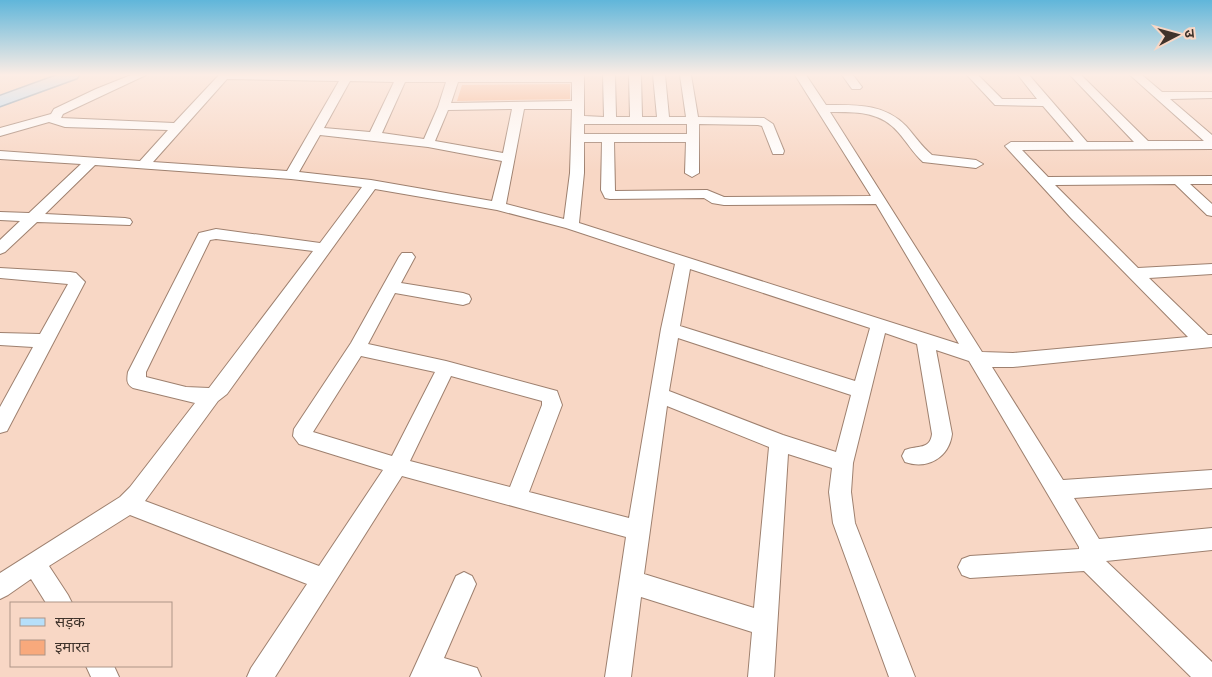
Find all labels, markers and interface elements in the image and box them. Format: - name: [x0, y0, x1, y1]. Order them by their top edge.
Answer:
- north arrow: [1152, 10, 1202, 60]
- text: उ: [1182, 29, 1198, 39]
- legend: [10, 602, 172, 667]
- text: सड़क: [55, 613, 85, 631]
- text: इमारत: [55, 638, 90, 656]

